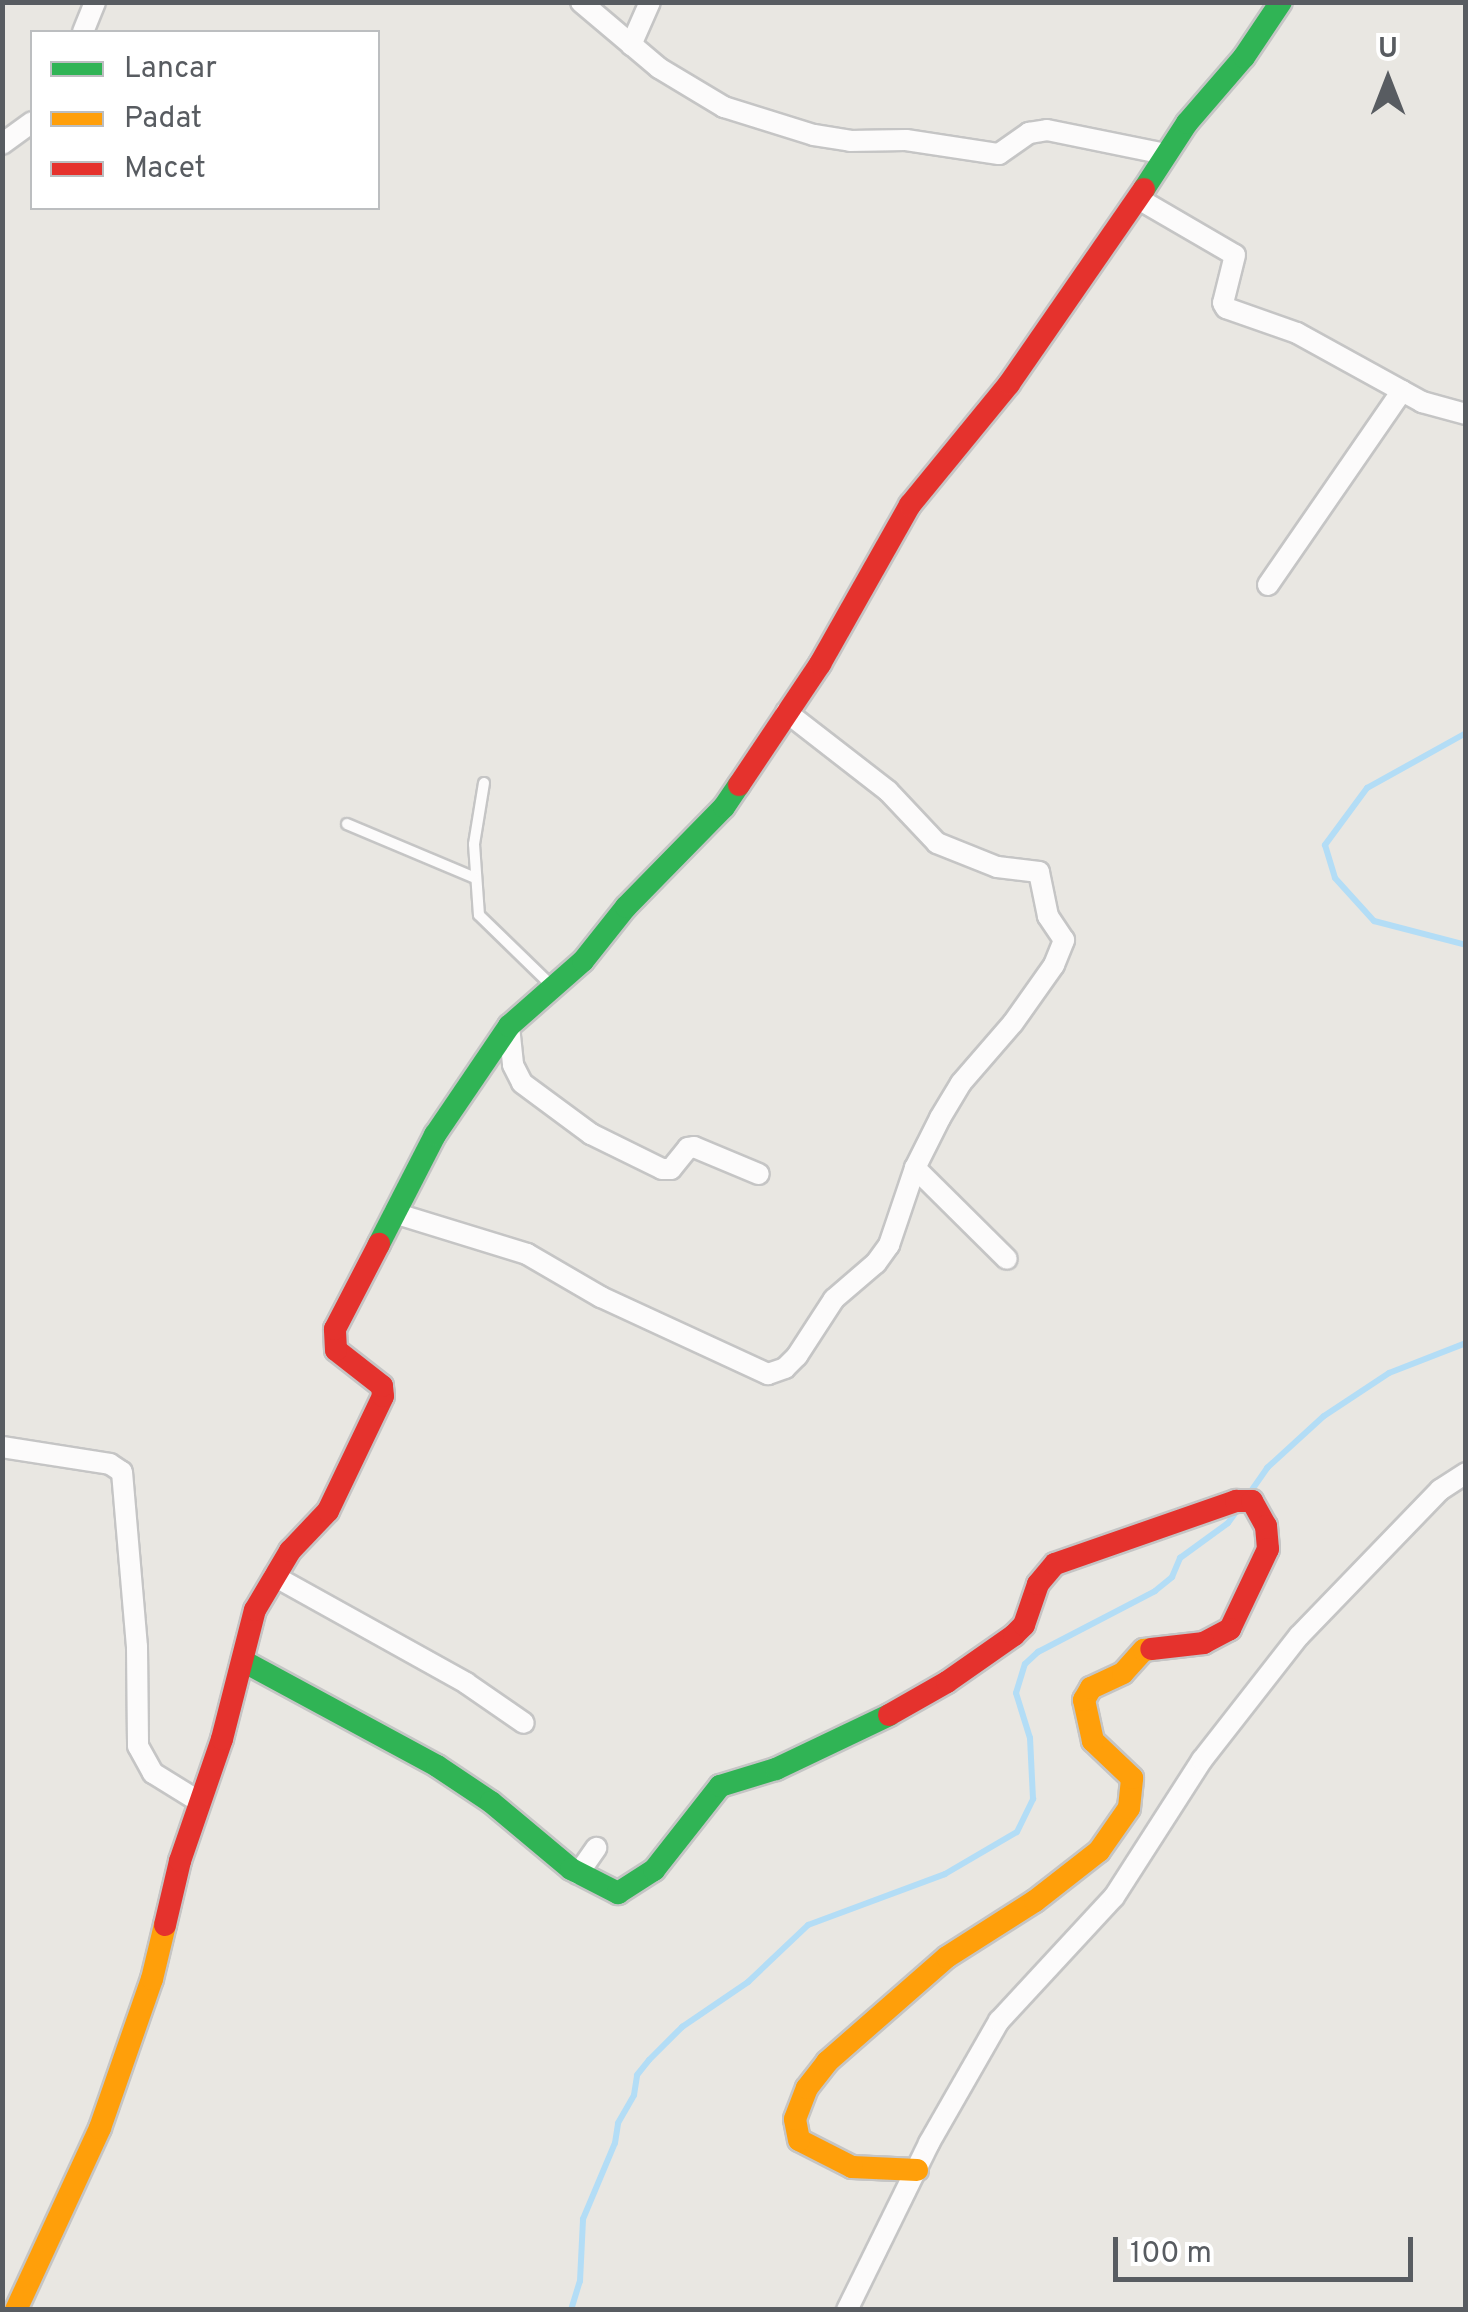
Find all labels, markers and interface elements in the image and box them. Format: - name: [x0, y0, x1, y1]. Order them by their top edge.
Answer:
- legend: [30, 30, 380, 210]
- north arrow: [1338, 30, 1438, 130]
- text: U: [1378, 32, 1398, 68]
- text: Lancar: [124, 51, 217, 88]
- text: Padat: [124, 101, 202, 138]
- text: Macet: [124, 151, 206, 188]
- scale bar: [1118, 2217, 1418, 2279]
- text: 100 m: [1130, 2236, 1212, 2273]

